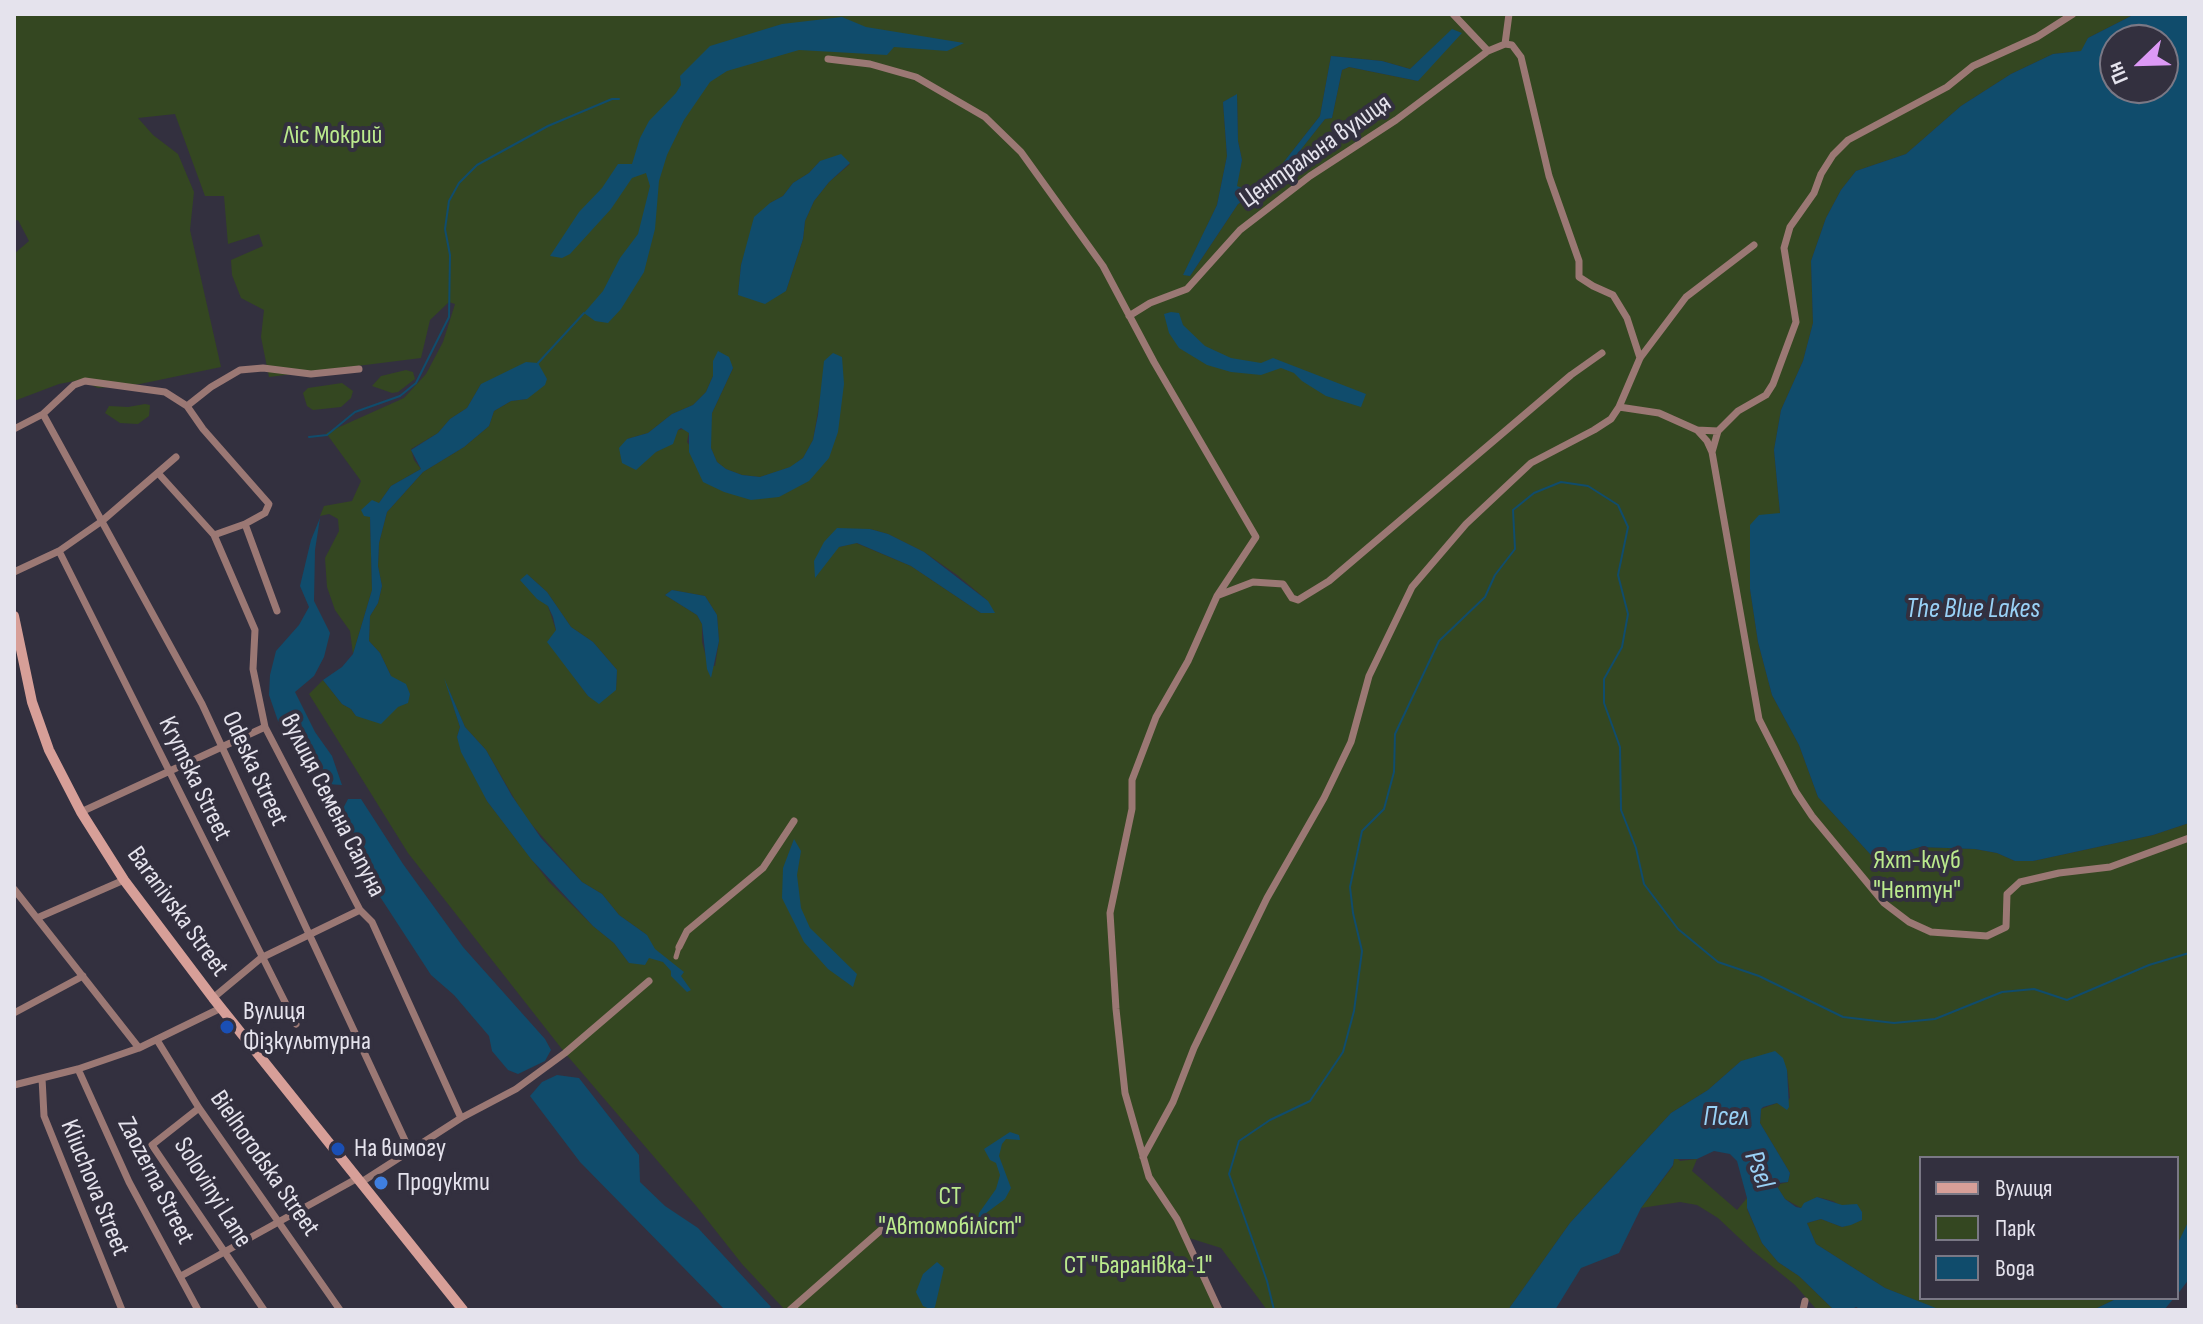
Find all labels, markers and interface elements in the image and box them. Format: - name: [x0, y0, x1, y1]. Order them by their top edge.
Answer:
- north arrow: [2099, 24, 2179, 104]
- text: Пн: [2102, 58, 2135, 88]
- street label: Центральна вулиця: [1234, 88, 1398, 216]
- park label: Ліс Мокрий: [284, 120, 382, 152]
- water label: The Blue Lakes: [1906, 593, 2040, 627]
- street label: Odeska Street: [214, 707, 294, 831]
- street label: вулиця Семена Сапуна: [272, 709, 392, 903]
- street label: Krymska Street: [151, 712, 237, 846]
- street label: Baranivska Street: [119, 841, 235, 983]
- park label: Яхт-клуб "Нептун": [1873, 845, 1961, 906]
- place label: Вулиця Фізкультурна: [243, 996, 371, 1058]
- marker: Вулиця Фізкультурна: [218, 1018, 236, 1036]
- street label: Bielhorodska Street: [202, 1085, 326, 1243]
- water label: Псел: [1703, 1101, 1749, 1135]
- street label: Zaozerna Street: [110, 1112, 200, 1250]
- street label: Kliuchova Street: [53, 1116, 135, 1260]
- street label: Solovinyi Lane: [166, 1132, 258, 1254]
- place label: На вимогу: [354, 1133, 446, 1165]
- marker: На вимогу: [329, 1140, 347, 1158]
- water label: Psel: [1736, 1147, 1780, 1193]
- legend: [1919, 1156, 2179, 1300]
- place label: Продукти: [397, 1167, 490, 1199]
- marker: Продукти: [372, 1174, 390, 1192]
- text: Вулиця: [1995, 1174, 2053, 1203]
- park label: СТ "Автомобіліст": [878, 1181, 1022, 1242]
- text: Парк: [1995, 1214, 2035, 1243]
- park label: СТ "Баранівка-1": [1064, 1250, 1212, 1282]
- text: Вода: [1995, 1254, 2035, 1283]

